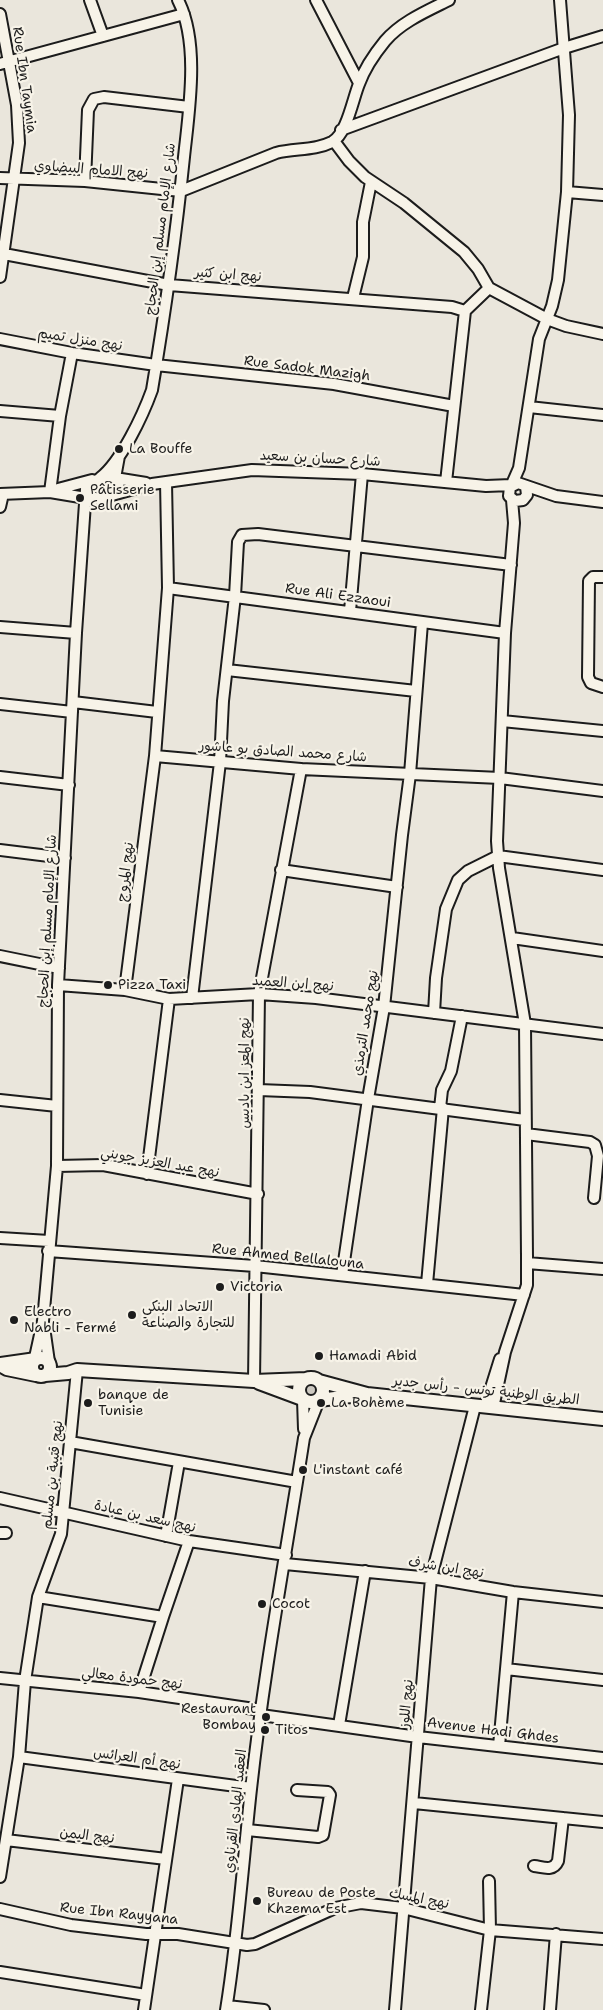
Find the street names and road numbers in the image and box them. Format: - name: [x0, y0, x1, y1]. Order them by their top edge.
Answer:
- street label: Rue Ibn Taymia: [8, 26, 40, 134]
- street label: شارع اﻹمام مسلم إبن الحجاج: [142, 142, 180, 316]
- street label: نهج الامام البيضاوي: [33, 158, 149, 182]
- street label: نهج ابن كثير: [194, 264, 262, 286]
- street label: نهج منزل تميم: [36, 325, 124, 355]
- street label: Rue Sadok Mazigh: [243, 353, 371, 385]
- street label: شارع حسان بن سعيد: [259, 447, 381, 471]
- street label: Rue Ali Ezzaoui: [284, 580, 392, 612]
- street label: شارع محمد الصادق بو عاشور: [199, 738, 367, 766]
- street label: شارع اﻹمام مسلم إبن الحجاج: [35, 834, 61, 1008]
- street label: نهج المروج: [114, 841, 138, 903]
- street label: نهج محمد الترمذي: [349, 969, 383, 1077]
- street label: نهج ابن العميد: [252, 973, 334, 995]
- street label: نهج المعز ابن باديس: [237, 1017, 253, 1129]
- street label: نهج عبد العزيز جويني: [99, 1144, 221, 1182]
- street label: Rue Ahmed Bellalouna: [211, 1241, 365, 1273]
- street label: الطريق الوطنية تونس - رأس جدير: [392, 1373, 580, 1409]
- street label: نهج قتيبة بن مسلم: [39, 1420, 67, 1530]
- street label: نهج سعد بن عبادة: [93, 1497, 197, 1537]
- street label: نهج ابن شرف: [407, 1554, 485, 1582]
- street label: نهج حمودة معالي: [81, 1664, 183, 1694]
- street label: نهج اللوز: [396, 1679, 418, 1729]
- street label: Avenue Hadi Ghdes: [426, 1715, 560, 1747]
- street label: نهج أم العرائس: [92, 1745, 182, 1773]
- street label: العقيد الهادي القرناوي: [221, 1748, 251, 1874]
- street label: نهج اليمن: [59, 1824, 115, 1848]
- street label: نهج المسك: [388, 1885, 450, 1913]
- street label: Rue Ibn Rayyana: [59, 1899, 179, 1929]

